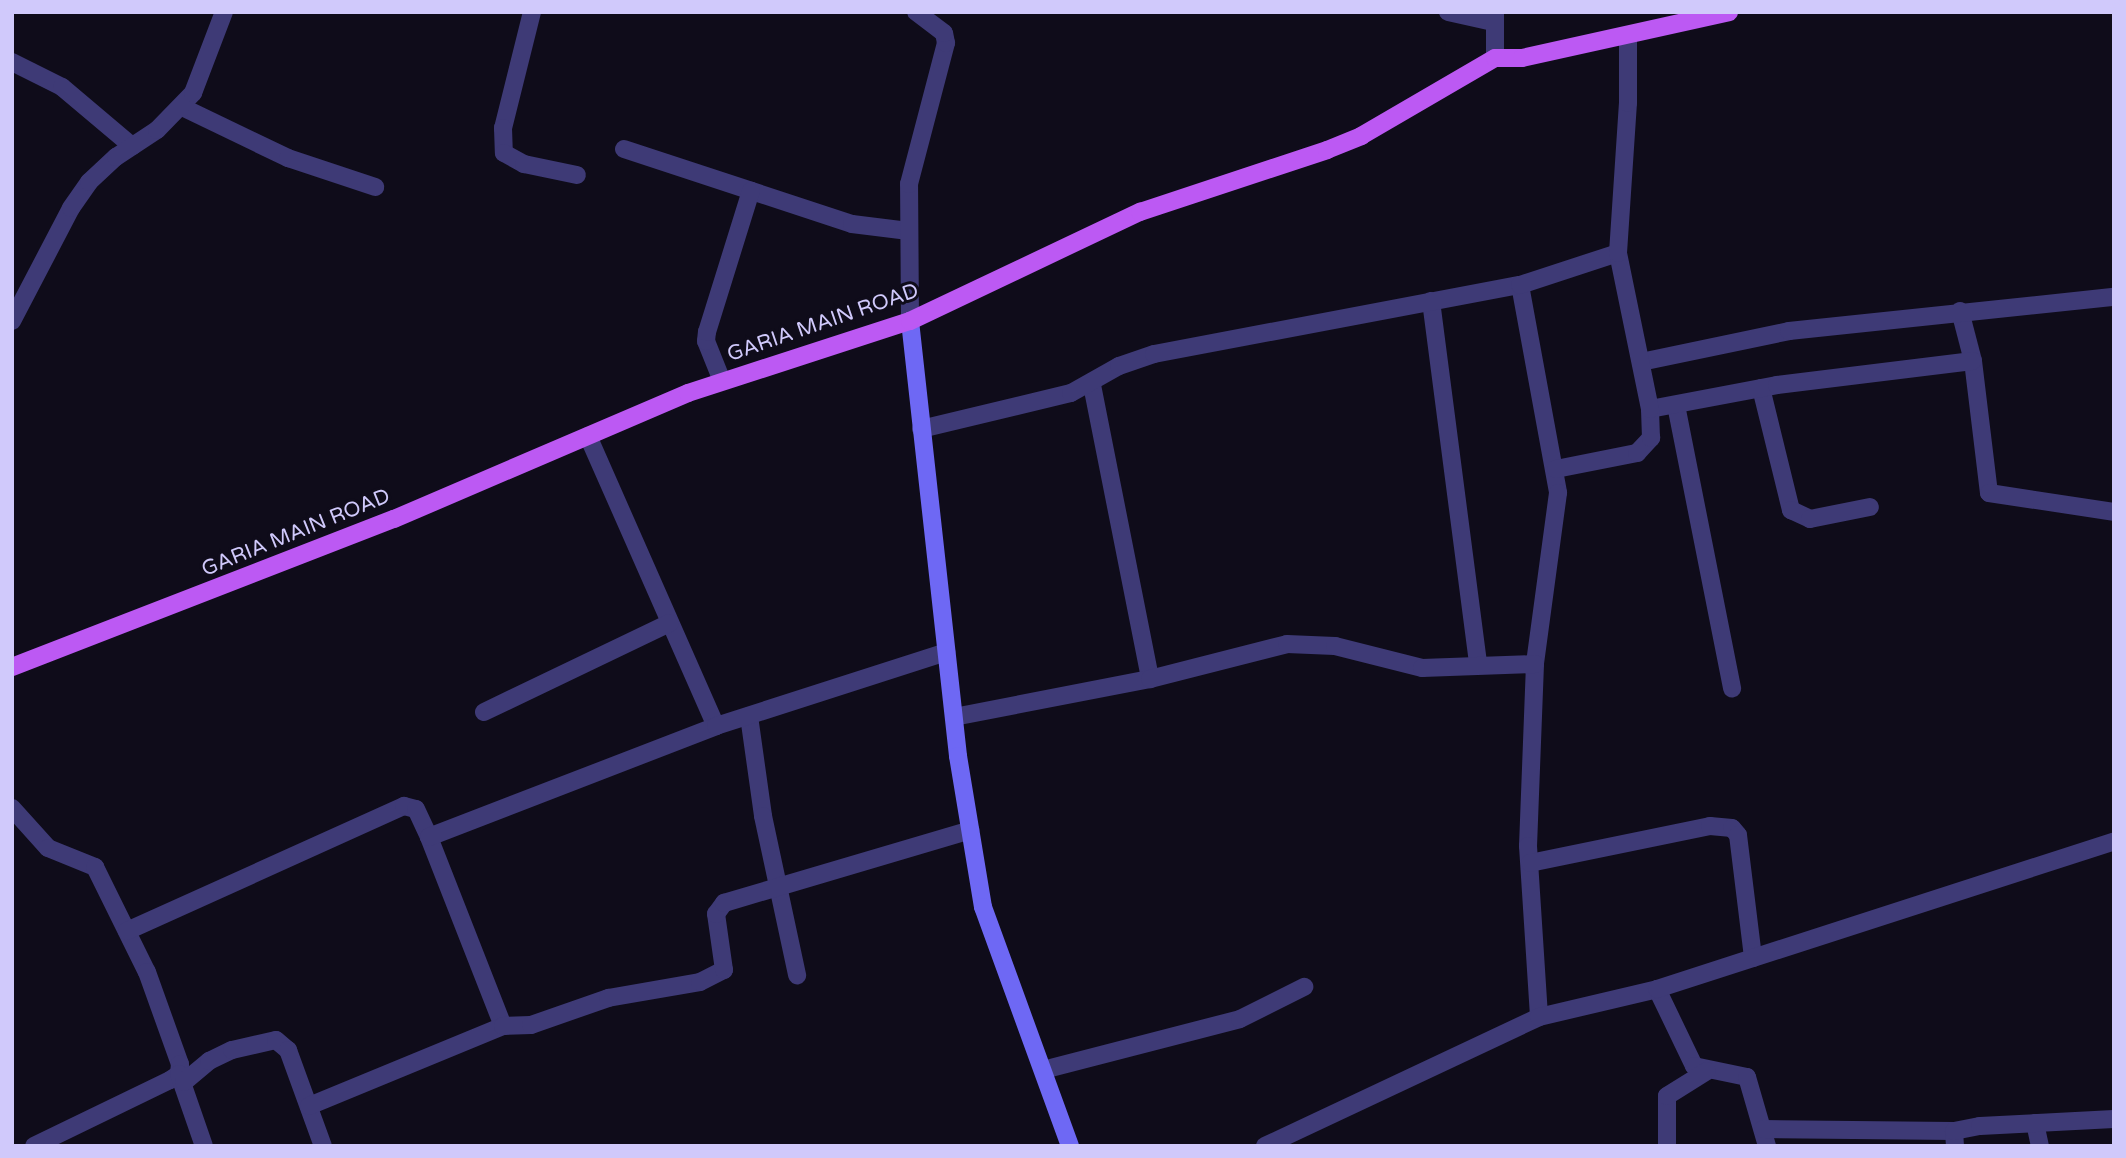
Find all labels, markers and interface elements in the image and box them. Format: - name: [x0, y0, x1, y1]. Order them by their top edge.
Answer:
- street label: GARIA MAIN ROAD: [724, 278, 922, 368]
- street label: GARIA MAIN ROAD: [198, 484, 394, 582]

